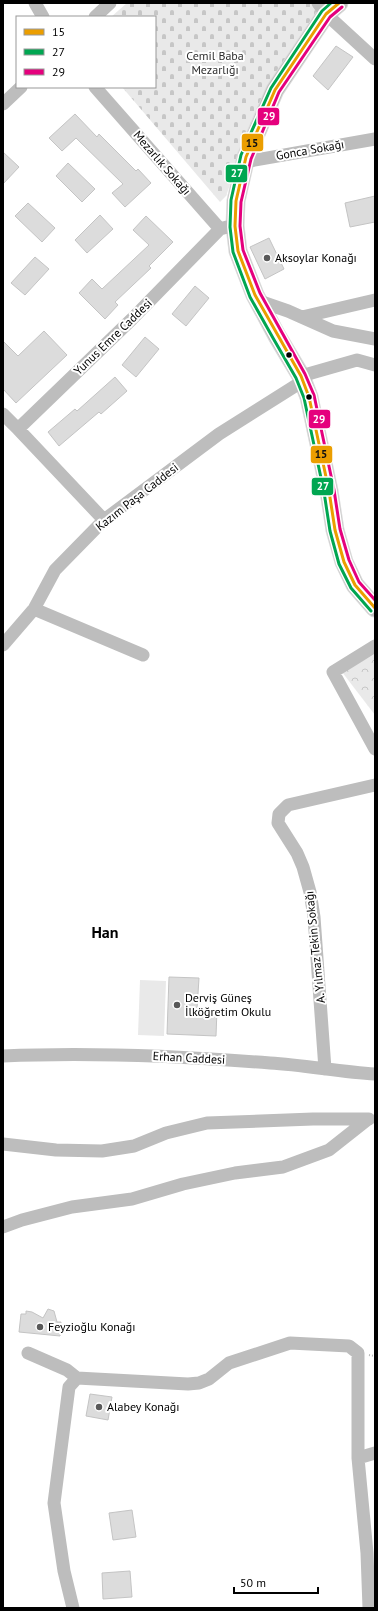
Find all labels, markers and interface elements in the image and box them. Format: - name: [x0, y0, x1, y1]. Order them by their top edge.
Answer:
- legend: [16, 16, 156, 88]
- text: 15: [52, 24, 65, 39]
- text: 27: [52, 44, 65, 59]
- park label: Cemil Baba Mezarlığı: [186, 48, 244, 77]
- text: 29: [52, 64, 65, 79]
- line badge: 29: [257, 107, 280, 126]
- text: 29: [263, 109, 275, 123]
- street label: Mezarlık Sokağı: [130, 127, 194, 198]
- line badge: 15: [241, 133, 264, 152]
- text: 15: [246, 136, 258, 150]
- street label: Gonca Sokağı: [275, 136, 345, 163]
- line badge: 27: [225, 164, 248, 183]
- text: 27: [231, 166, 243, 180]
- place label: Aksoylar Konağı: [275, 250, 357, 265]
- marker: Aksoylar Konağı: [262, 253, 272, 263]
- street label: Yunus Emre Caddesi: [70, 295, 155, 378]
- unlabelled marker: [284, 350, 294, 360]
- unlabelled marker: [304, 392, 314, 402]
- line badge: 29: [308, 409, 331, 429]
- text: 29: [313, 412, 325, 426]
- line badge: 15: [310, 445, 333, 464]
- text: 15: [315, 447, 327, 461]
- street label: Kazım Paşa Caddesi: [92, 460, 181, 534]
- line badge: 27: [311, 477, 334, 496]
- text: 27: [317, 479, 329, 493]
- street label: A. Yılmaz Tekin Sokağı: [301, 890, 328, 1004]
- district label: Han: [91, 922, 119, 942]
- place label: Derviş Güneş İlköğretim Okulu: [185, 990, 271, 1019]
- marker: Derviş Güneş İlköğretim Okulu: [172, 1000, 182, 1010]
- street label: Erhan Caddesi: [152, 1048, 226, 1067]
- place label: Feyzioğlu Konağı: [48, 1319, 136, 1334]
- marker: Feyzioğlu Konağı: [35, 1322, 45, 1332]
- place label: Alabey Konağı: [107, 1399, 180, 1414]
- marker: Alabey Konağı: [94, 1402, 104, 1412]
- scale bar: [234, 1569, 318, 1595]
- text: 50 m: [240, 1575, 266, 1590]

